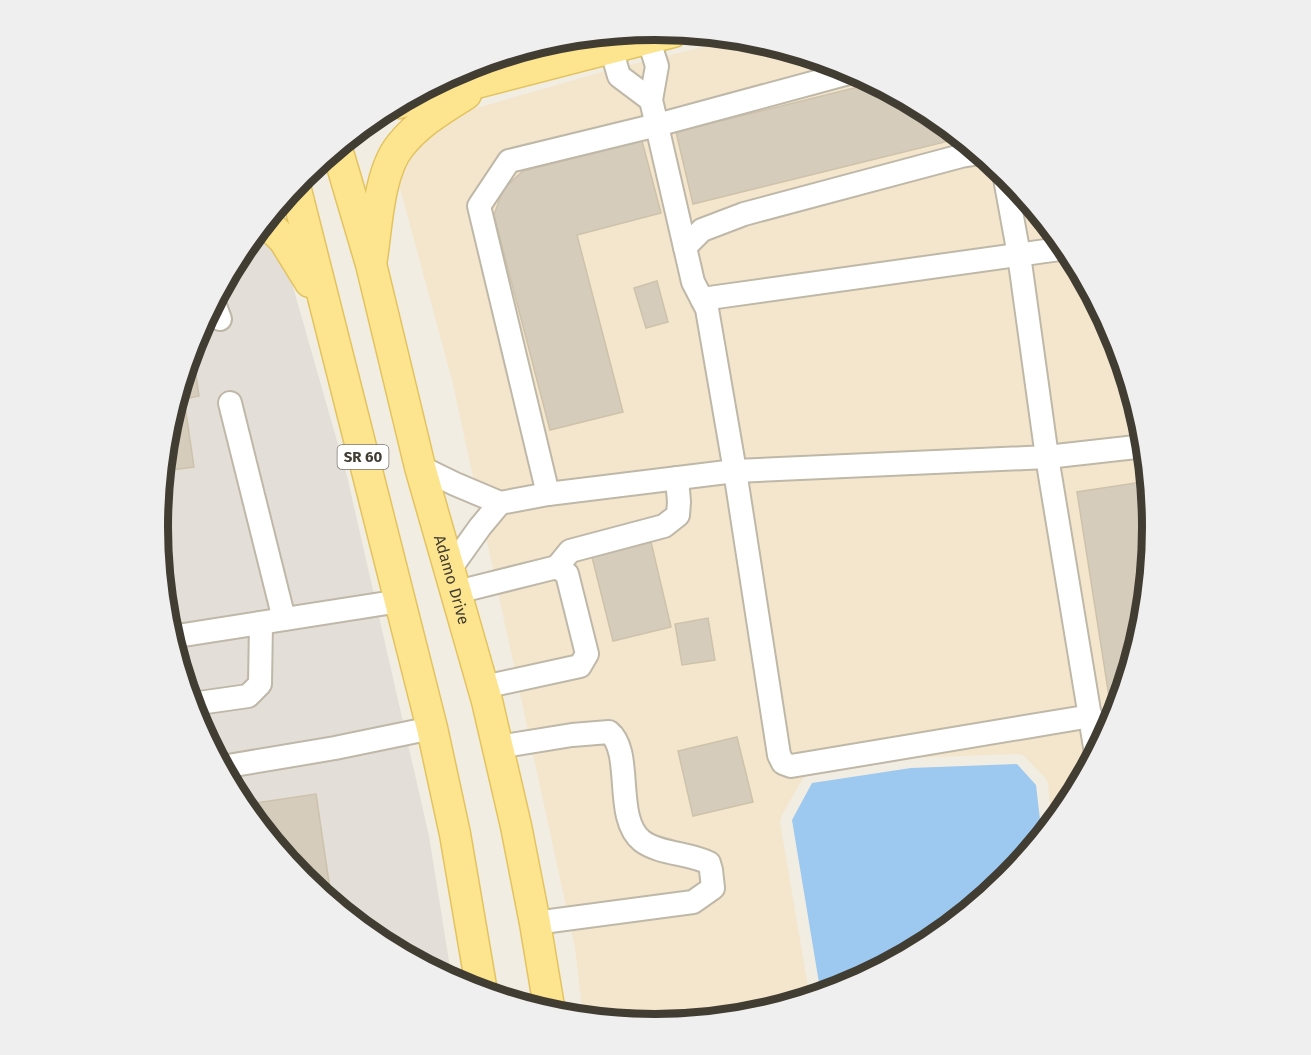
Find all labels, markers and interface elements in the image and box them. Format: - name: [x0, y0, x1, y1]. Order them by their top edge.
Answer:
- road number: SR 60: [338, 445, 388, 469]
- street label: Adamo Drive: [430, 533, 474, 627]

